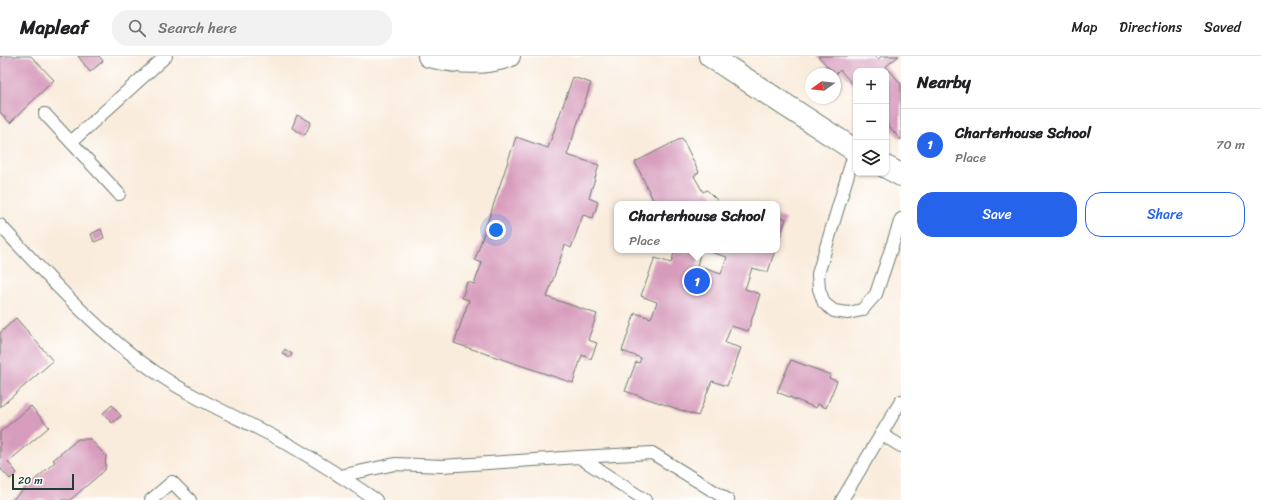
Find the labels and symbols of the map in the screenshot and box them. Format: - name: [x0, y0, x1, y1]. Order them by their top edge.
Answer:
- north arrow: [805, 68, 841, 104]
- your location: [486, 220, 506, 240]
- pin: 1: [684, 266, 710, 296]
- scale bar: [12, 472, 74, 491]

